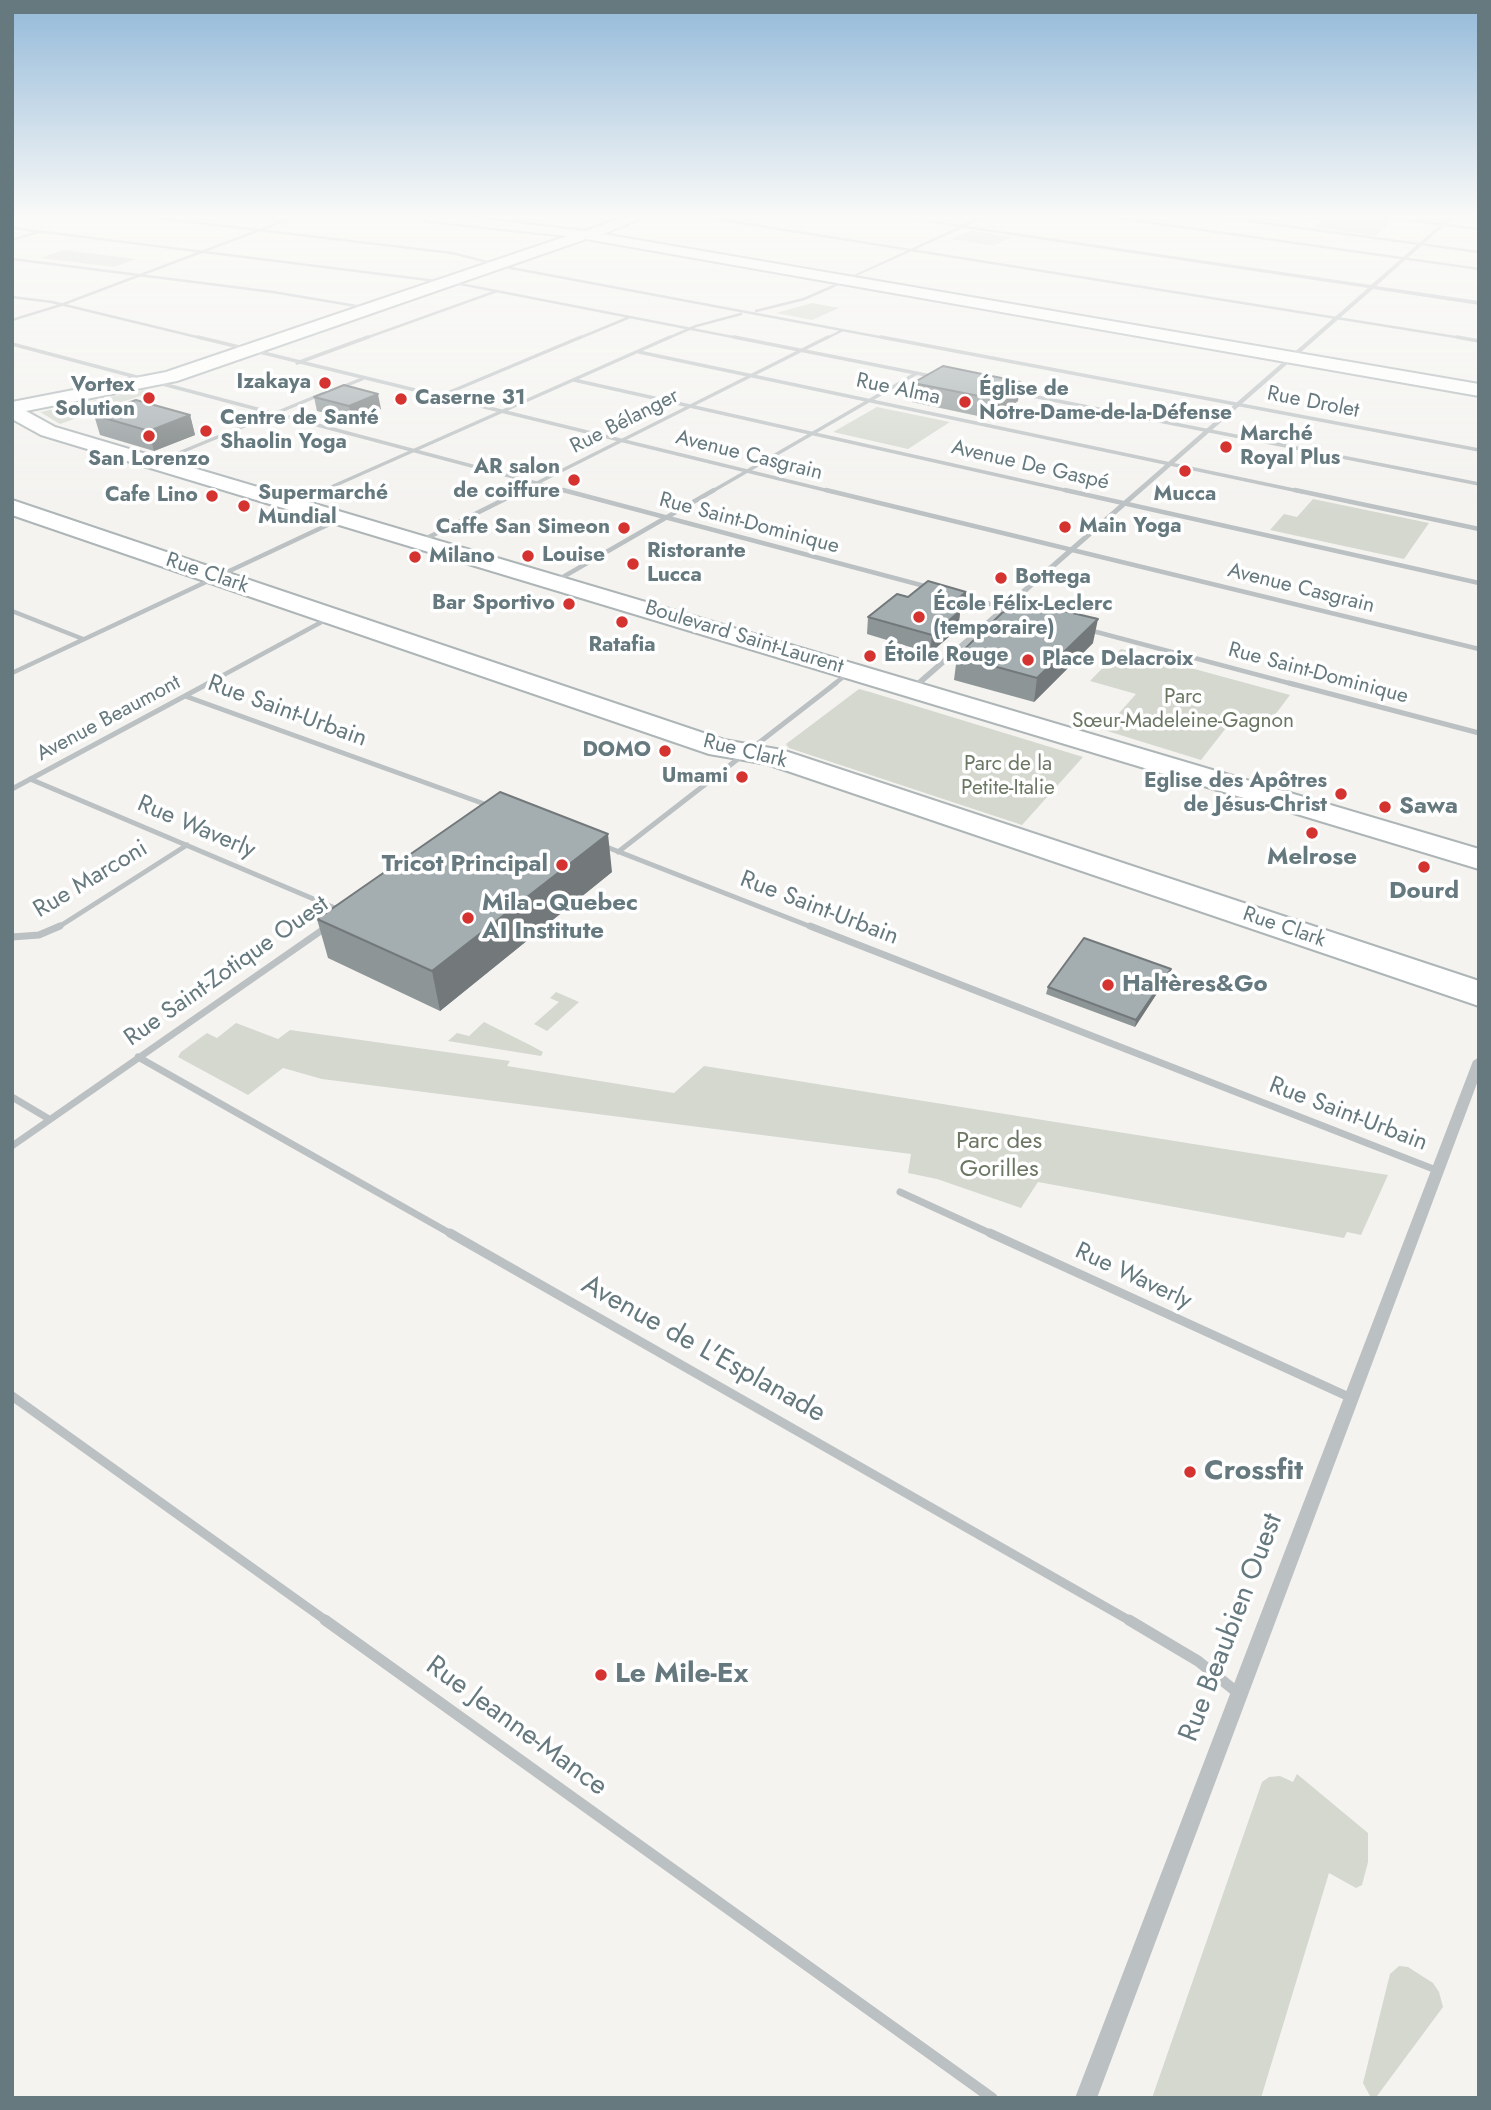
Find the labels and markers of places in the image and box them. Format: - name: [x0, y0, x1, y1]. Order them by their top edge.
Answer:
- place label: Izakaya: [236, 370, 311, 396]
- place label: Vortex Solution: [55, 373, 135, 423]
- marker: Izakaya: [317, 375, 333, 391]
- place label: Église de Notre-Dame-de-la-Défense: [979, 377, 1232, 427]
- place label: Caserne 31: [415, 386, 525, 412]
- marker: Vortex Solution: [141, 390, 157, 406]
- marker: Caserne 31: [393, 391, 409, 407]
- marker: Église de Notre-Dame-de-la-Défense: [957, 394, 973, 410]
- place label: Centre de Santé Shaolin Yoga: [220, 406, 379, 456]
- place label: Marché Royal Plus: [1240, 422, 1340, 472]
- marker: Centre de Santé Shaolin Yoga: [198, 423, 214, 439]
- marker: San Lorenzo: [141, 428, 157, 444]
- marker: Marché Royal Plus: [1218, 439, 1234, 455]
- place label: San Lorenzo: [88, 447, 210, 473]
- place label: AR salon de coiffure: [453, 455, 560, 505]
- marker: Mucca: [1177, 463, 1193, 479]
- marker: AR salon de coiffure: [566, 472, 582, 488]
- place label: Supermarché Mundial: [258, 481, 388, 531]
- place label: Mucca: [1154, 482, 1216, 508]
- place label: Cafe Lino: [105, 483, 198, 509]
- marker: Cafe Lino: [204, 488, 220, 504]
- marker: Supermarché Mundial: [236, 498, 252, 514]
- place label: Main Yoga: [1079, 514, 1181, 540]
- place label: Caffe San Simeon: [436, 515, 610, 541]
- marker: Main Yoga: [1057, 519, 1073, 535]
- marker: Caffe San Simeon: [616, 520, 632, 536]
- place label: Ristorante Lucca: [647, 539, 746, 589]
- place label: Louise: [542, 543, 605, 569]
- place label: Milano: [429, 544, 495, 570]
- marker: Louise: [520, 548, 536, 564]
- marker: Milano: [407, 549, 423, 565]
- marker: Ristorante Lucca: [625, 556, 641, 572]
- place label: Bottega: [1015, 565, 1091, 591]
- marker: Bottega: [993, 570, 1009, 586]
- place label: Bar Sportivo: [432, 591, 555, 617]
- place label: École Félix-Leclerc (temporaire): [933, 592, 1113, 642]
- marker: Bar Sportivo: [561, 596, 577, 612]
- marker: École Félix-Leclerc (temporaire): [911, 609, 927, 625]
- marker: Ratafia: [614, 614, 630, 630]
- place label: Ratafia: [588, 633, 656, 659]
- place label: Étoile Rouge: [884, 643, 1008, 669]
- place label: Place Delacroix: [1042, 647, 1193, 673]
- marker: Étoile Rouge: [862, 648, 878, 664]
- marker: Place Delacroix: [1020, 652, 1036, 668]
- place label: DOMO: [582, 738, 651, 764]
- marker: DOMO: [657, 743, 673, 759]
- place label: Umami: [662, 764, 728, 790]
- marker: Umami: [734, 769, 750, 785]
- place label: Eglise des Apôtres de Jésus-Christ: [1144, 769, 1327, 819]
- marker: Eglise des Apôtres de Jésus-Christ: [1333, 786, 1349, 802]
- place label: Sawa: [1399, 793, 1458, 821]
- marker: Sawa: [1377, 799, 1393, 815]
- marker: Melrose: [1304, 825, 1320, 841]
- place label: Melrose: [1267, 844, 1357, 872]
- place label: Tricot Principal: [382, 851, 548, 879]
- marker: Tricot Principal: [554, 857, 570, 873]
- marker: Dourd: [1416, 859, 1432, 875]
- place label: Dourd: [1389, 878, 1459, 906]
- place label: Mila - Quebec AI Institute: [482, 890, 638, 946]
- marker: Mila - Quebec AI Institute: [460, 910, 476, 926]
- place label: Haltères&Go: [1122, 971, 1268, 999]
- marker: Haltères&Go: [1100, 977, 1116, 993]
- place label: Crossfit: [1204, 1455, 1303, 1489]
- marker: Crossfit: [1182, 1464, 1198, 1480]
- place label: Le Mile-Ex: [615, 1658, 749, 1692]
- marker: Le Mile-Ex: [593, 1667, 609, 1683]

